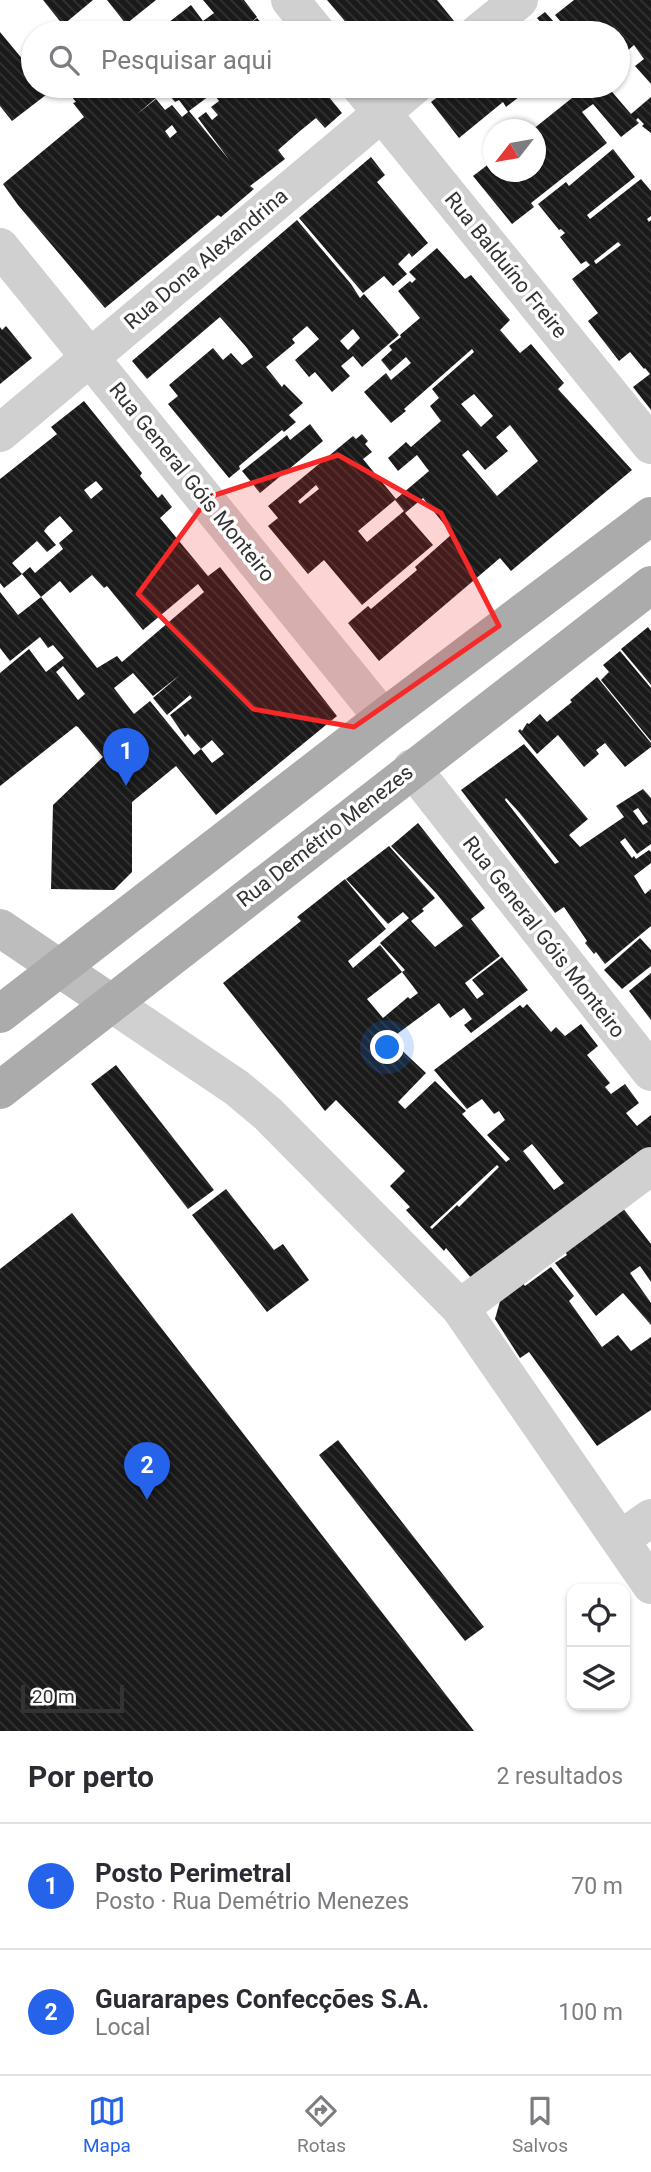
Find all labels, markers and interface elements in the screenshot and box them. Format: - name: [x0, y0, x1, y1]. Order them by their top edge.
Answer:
- search box: [21, 21, 630, 98]
- icon: search: [45, 41, 83, 79]
- text: Pesquisar aqui: [101, 45, 272, 75]
- north arrow: [483, 119, 546, 182]
- street label: Rua Dona Alexandrina: [120, 184, 292, 334]
- street label: Rua Balduíno Freire: [440, 187, 572, 343]
- street label: Rua General Góis Monteiro: [104, 378, 280, 586]
- pin: 1: [103, 728, 149, 786]
- street label: Rua Demétrio Menezes: [232, 760, 418, 912]
- street label: Rua General Góis Monteiro: [458, 831, 630, 1043]
- your location: [370, 1030, 404, 1064]
- pin: 2: [124, 1442, 170, 1500]
- map controls: [567, 1584, 630, 1710]
- button: locate: [567, 1584, 630, 1647]
- button: layers: [567, 1647, 630, 1710]
- scale bar: [21, 1682, 124, 1714]
- text: 20 m: [32, 1685, 75, 1708]
- text: Por perto: [28, 1759, 154, 1794]
- text: 2 resultados: [496, 1763, 623, 1790]
- text: Posto Perimetral: [95, 1858, 292, 1888]
- text: 1: [44, 1873, 58, 1900]
- text: 70 m: [571, 1873, 623, 1900]
- text: Posto · Rua Demétrio Menezes: [95, 1888, 409, 1915]
- text: Guararapes Confecções S.A.: [95, 1984, 429, 2014]
- text: 2: [44, 1999, 58, 2026]
- text: 100 m: [558, 1999, 623, 2026]
- text: Local: [95, 2014, 151, 2041]
- tab: Mapa: [83, 2092, 131, 2157]
- tab: Rotas: [297, 2092, 346, 2157]
- tab: Salvos: [512, 2092, 568, 2157]

